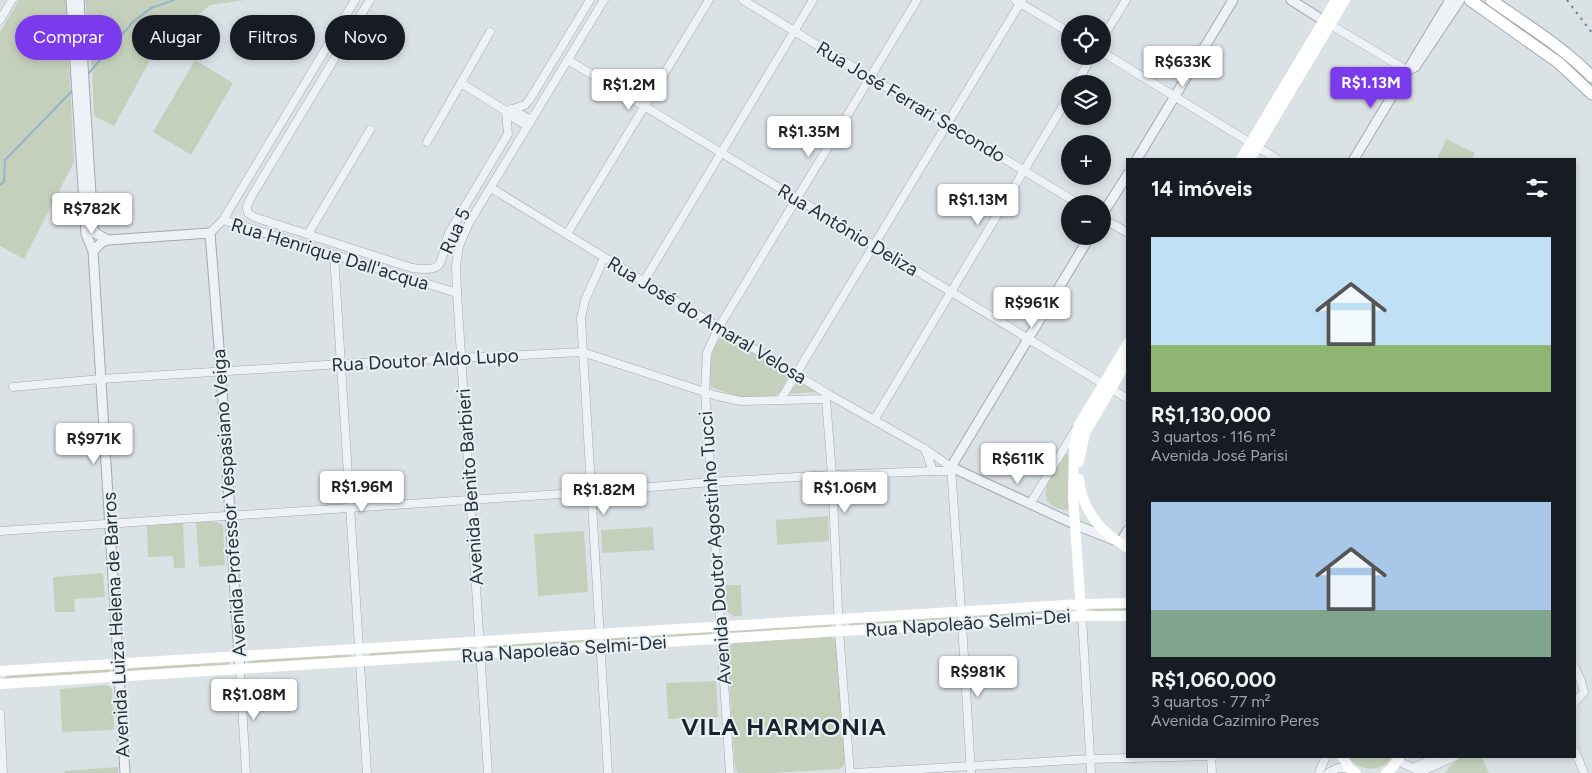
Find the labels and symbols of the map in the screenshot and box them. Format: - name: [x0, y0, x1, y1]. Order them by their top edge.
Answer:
- street label: Rua José Ferrari Secondo: [812, 36, 1010, 168]
- pin: R$633K: [1142, 46, 1224, 88]
- pin: R$1.13M: [1325, 66, 1417, 109]
- pin: R$1.2M: [588, 68, 670, 111]
- pin: R$1.35M: [763, 116, 855, 158]
- street label: Rua Antônio Deliza: [773, 179, 923, 281]
- pin: R$1.13M: [932, 184, 1024, 226]
- pin: R$782K: [51, 192, 133, 235]
- street label: Rua 5: [435, 204, 475, 258]
- street label: Rua Henrique Dall'acqua: [228, 213, 432, 295]
- street label: Rua José do Amaral Velosa: [603, 251, 811, 389]
- pin: R$961K: [991, 286, 1073, 329]
- street label: Rua Doutor Aldo Lupo: [331, 344, 519, 376]
- street label: Avenida Professor Vespasiano Veiga: [207, 348, 251, 658]
- street label: Avenida Benito Barbieri: [452, 388, 488, 586]
- street label: Avenida Doutor Agostinho Tucci: [694, 410, 736, 686]
- pin: R$971K: [53, 422, 135, 465]
- pin: R$611K: [977, 442, 1059, 485]
- pin: R$1.96M: [316, 470, 408, 513]
- pin: R$1.06M: [799, 472, 891, 514]
- pin: R$1.82M: [558, 474, 650, 516]
- street label: Avenida Luiza Helena de Barros: [98, 491, 134, 759]
- street label: Rua Napoleão Selmi-Dei: [864, 604, 1072, 642]
- street label: Rua Napoleão Selmi-Dei: [460, 630, 668, 668]
- pin: R$981K: [937, 656, 1019, 698]
- pin: R$1.08M: [208, 678, 300, 721]
- district label: VILA HARMONIA: [681, 712, 887, 741]

